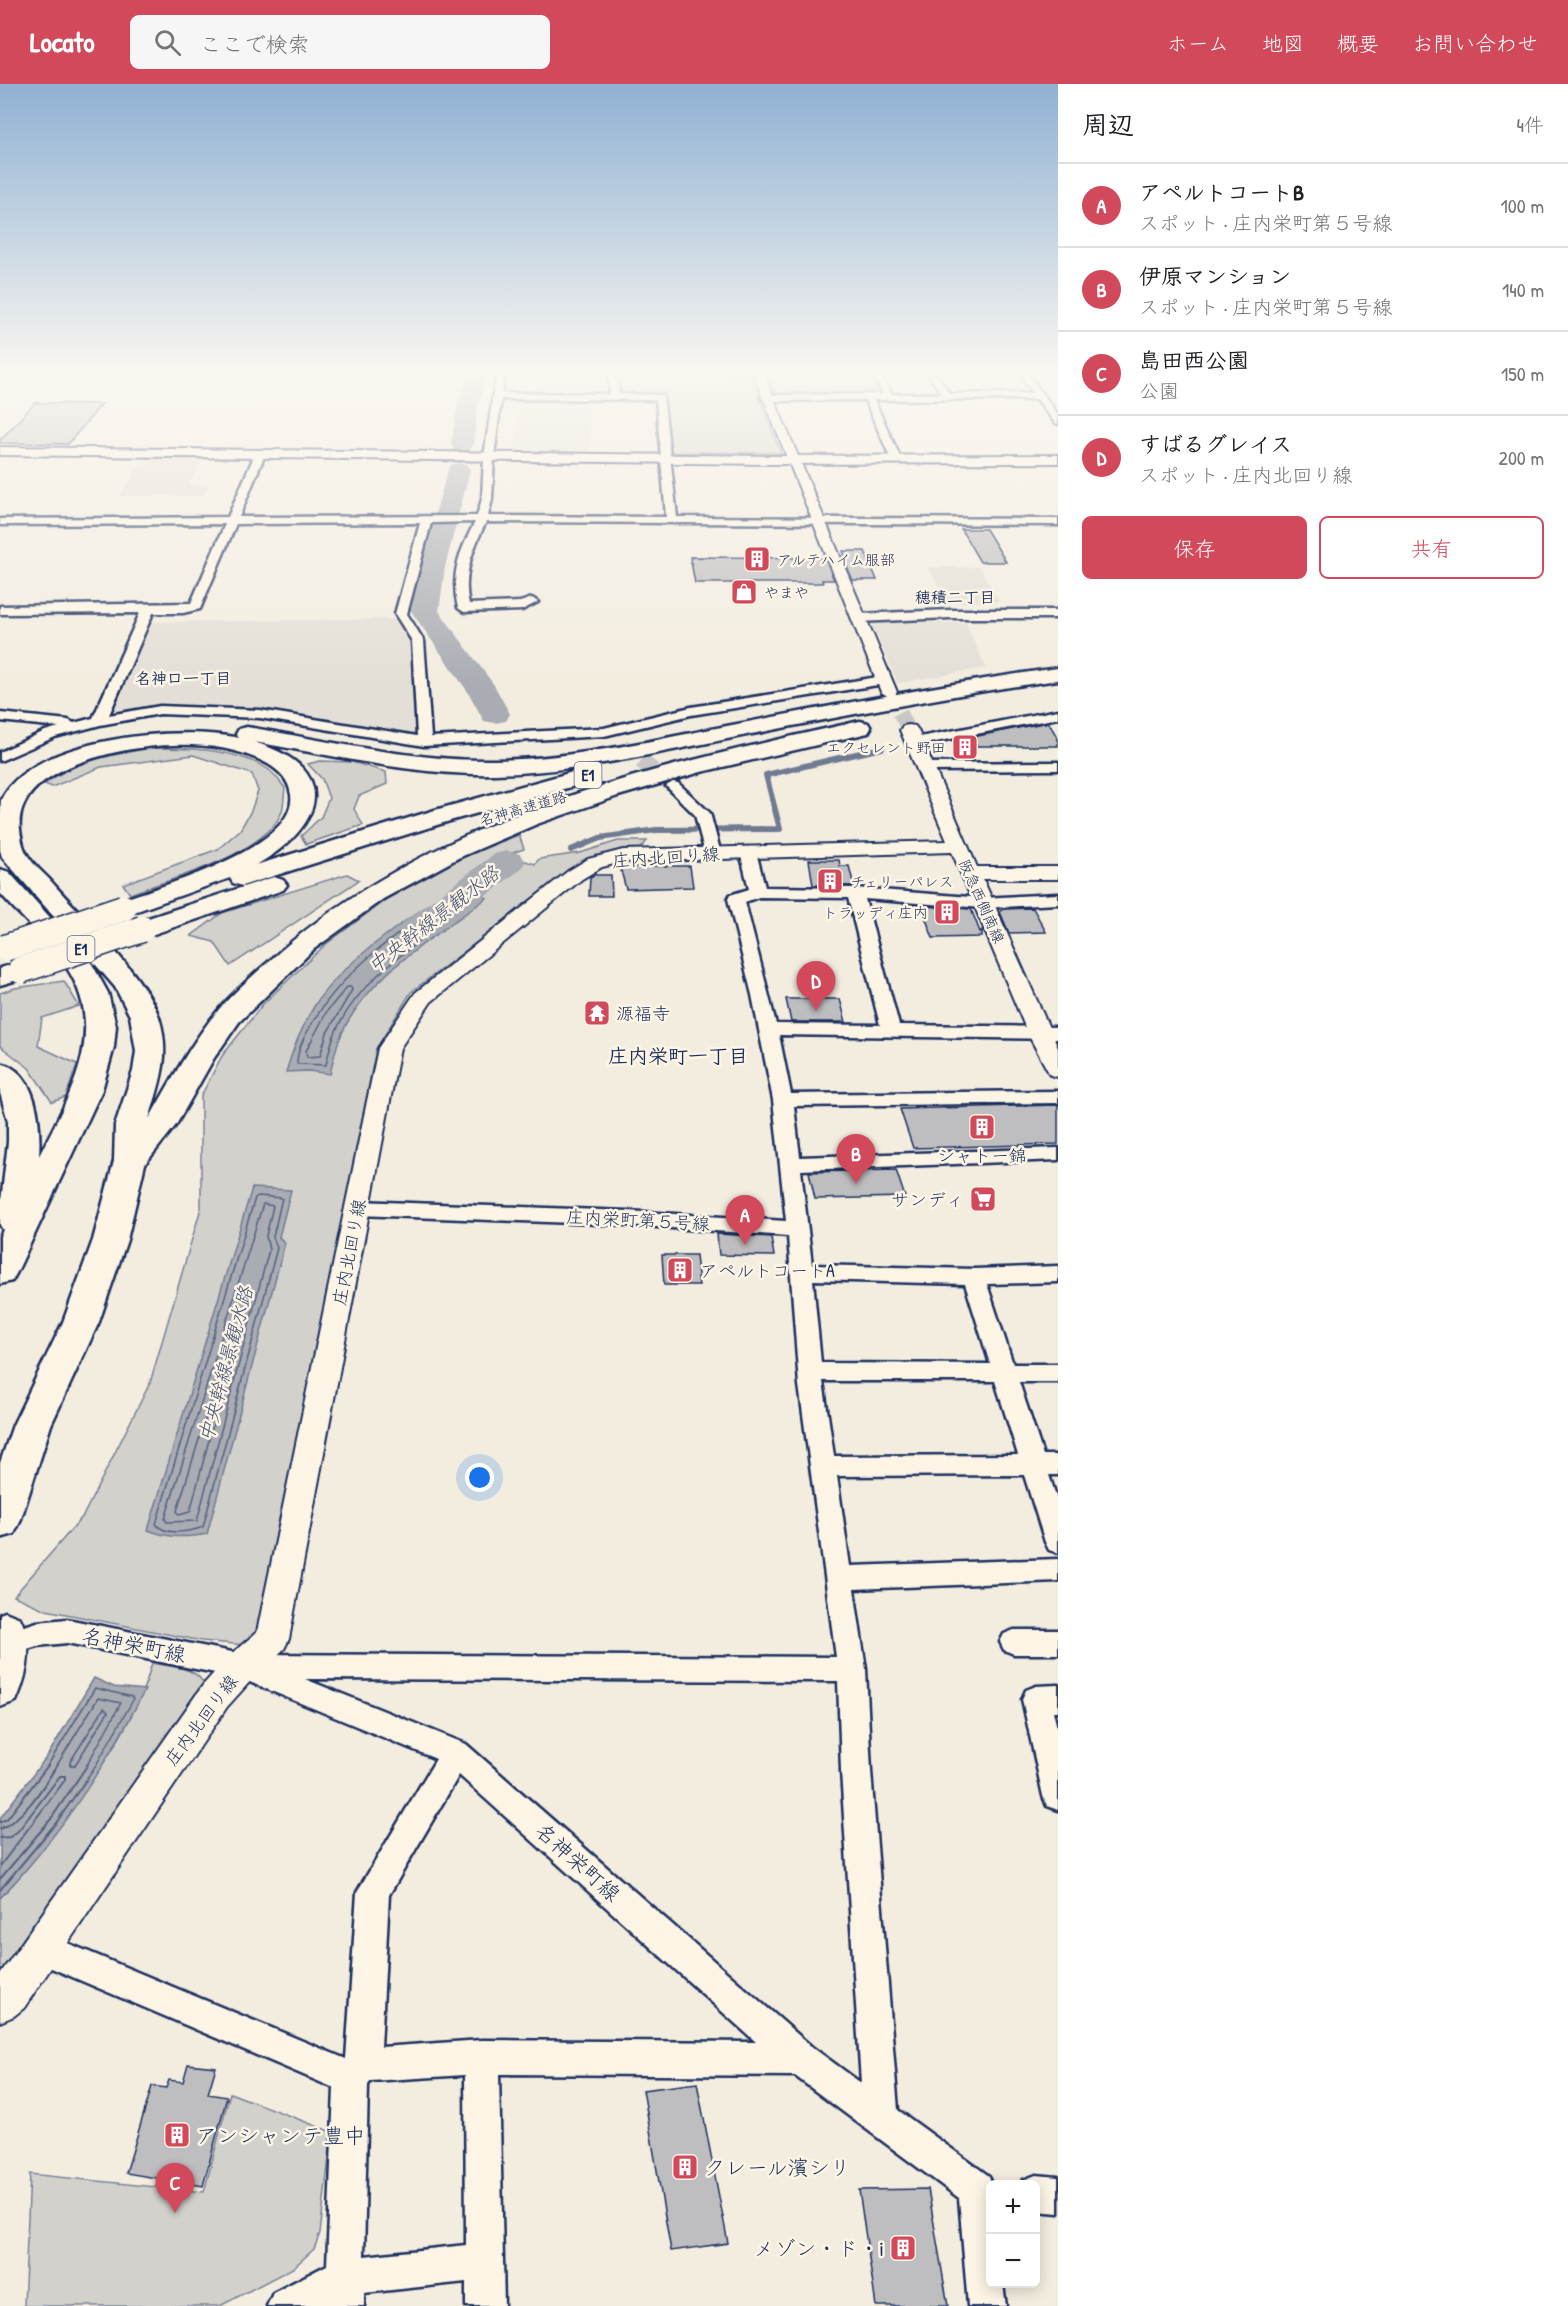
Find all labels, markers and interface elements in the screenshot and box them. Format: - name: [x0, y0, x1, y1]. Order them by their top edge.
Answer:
- search box: [130, 15, 550, 69]
- text: Locato: [30, 23, 94, 61]
- icon: search: [151, 26, 184, 59]
- text: ここで検索: [199, 29, 309, 59]
- text: ホーム: [1167, 29, 1229, 58]
- text: 地図: [1262, 29, 1304, 58]
- text: 概要: [1337, 29, 1379, 58]
- text: お問い合わせ: [1412, 29, 1538, 58]
- text: 周辺: [1082, 107, 1134, 142]
- text: 4件: [1517, 111, 1544, 138]
- text: アペルトコートB: [1139, 177, 1304, 207]
- text: A: [1097, 192, 1106, 219]
- text: 100 m: [1501, 192, 1544, 219]
- text: スポット · 庄内栄町第５号線: [1139, 209, 1392, 236]
- text: 伊原マンション: [1139, 261, 1291, 291]
- text: B: [1096, 276, 1107, 303]
- text: 140 m: [1502, 276, 1544, 303]
- text: スポット · 庄内栄町第５号線: [1139, 293, 1392, 320]
- text: 島田西公園: [1139, 345, 1249, 375]
- text: C: [1096, 360, 1107, 387]
- text: 150 m: [1501, 360, 1544, 387]
- text: 公園: [1139, 377, 1179, 404]
- text: すばるグレイス: [1139, 429, 1292, 459]
- text: D: [1097, 444, 1106, 471]
- text: 200 m: [1499, 444, 1544, 471]
- text: スポット · 庄内北回り線: [1139, 461, 1352, 488]
- button: 保存: [1082, 516, 1307, 579]
- button: 共有: [1319, 516, 1544, 579]
- building icon: アルテハイム服部: [742, 544, 772, 574]
- place label: アルテハイム服部: [777, 549, 895, 570]
- shop icon: やまや: [729, 577, 759, 607]
- place label: やまや: [764, 582, 809, 603]
- district label: 穂積二丁目: [915, 586, 995, 608]
- district label: 名神口一丁目: [135, 667, 231, 689]
- building icon: エクセレント野田: [950, 732, 980, 762]
- place label: エクセレント野田: [826, 737, 946, 758]
- road number: E1: [574, 762, 602, 788]
- street label: 名神高速道路: [477, 786, 569, 830]
- street label: 庄内北回り線: [611, 841, 721, 873]
- street label: 阪急西側南線: [954, 856, 1010, 946]
- water label: 中央幹線景観水路: [362, 858, 505, 979]
- building icon: チェリーパレス: [815, 866, 845, 896]
- place label: チェリーパレス: [850, 871, 954, 892]
- building icon: トラッディ庄内: [932, 897, 962, 927]
- place label: トラッディ庄内: [823, 902, 928, 923]
- road number: E1: [68, 936, 94, 962]
- pin: D: [796, 962, 836, 1011]
- temple icon: 源福寺: [582, 998, 612, 1028]
- place label: 源福寺: [616, 1001, 670, 1026]
- district label: 庄内栄町一丁目: [608, 1042, 748, 1069]
- building icon: シャトー錦: [967, 1112, 997, 1142]
- pin: B: [836, 1134, 876, 1184]
- place label: シャトー錦: [937, 1143, 1027, 1168]
- supermarket icon: サンディ: [968, 1184, 998, 1214]
- place label: サンディ: [891, 1187, 964, 1212]
- pin: A: [726, 1196, 764, 1245]
- street label: 庄内北回り線: [326, 1197, 372, 1307]
- street label: 庄内栄町第５号線: [565, 1204, 711, 1236]
- building icon: アペルトコートA: [665, 1255, 695, 1285]
- place label: アペルトコートA: [700, 1258, 835, 1283]
- water label: 中央幹線景観水路: [191, 1282, 259, 1445]
- your location: [465, 1463, 494, 1492]
- street label: 名神栄町線: [80, 1621, 188, 1669]
- street label: 庄内北回り線: [159, 1669, 243, 1771]
- street label: 名神栄町線: [529, 1816, 627, 1908]
- building icon: アンシャンテ豊中: [162, 2120, 192, 2150]
- place label: アンシャンテ豊中: [196, 2121, 365, 2150]
- building icon: クレール濱シリ: [670, 2152, 700, 2182]
- place label: クレール濱シリ: [704, 2153, 851, 2182]
- pin: C: [156, 2164, 195, 2213]
- map controls: [986, 2180, 1040, 2288]
- button: +: [986, 2180, 1040, 2234]
- building icon: メゾン・ド・i: [888, 2233, 918, 2263]
- place label: メゾン・ド・i: [753, 2234, 884, 2263]
- button: −: [986, 2234, 1040, 2288]

